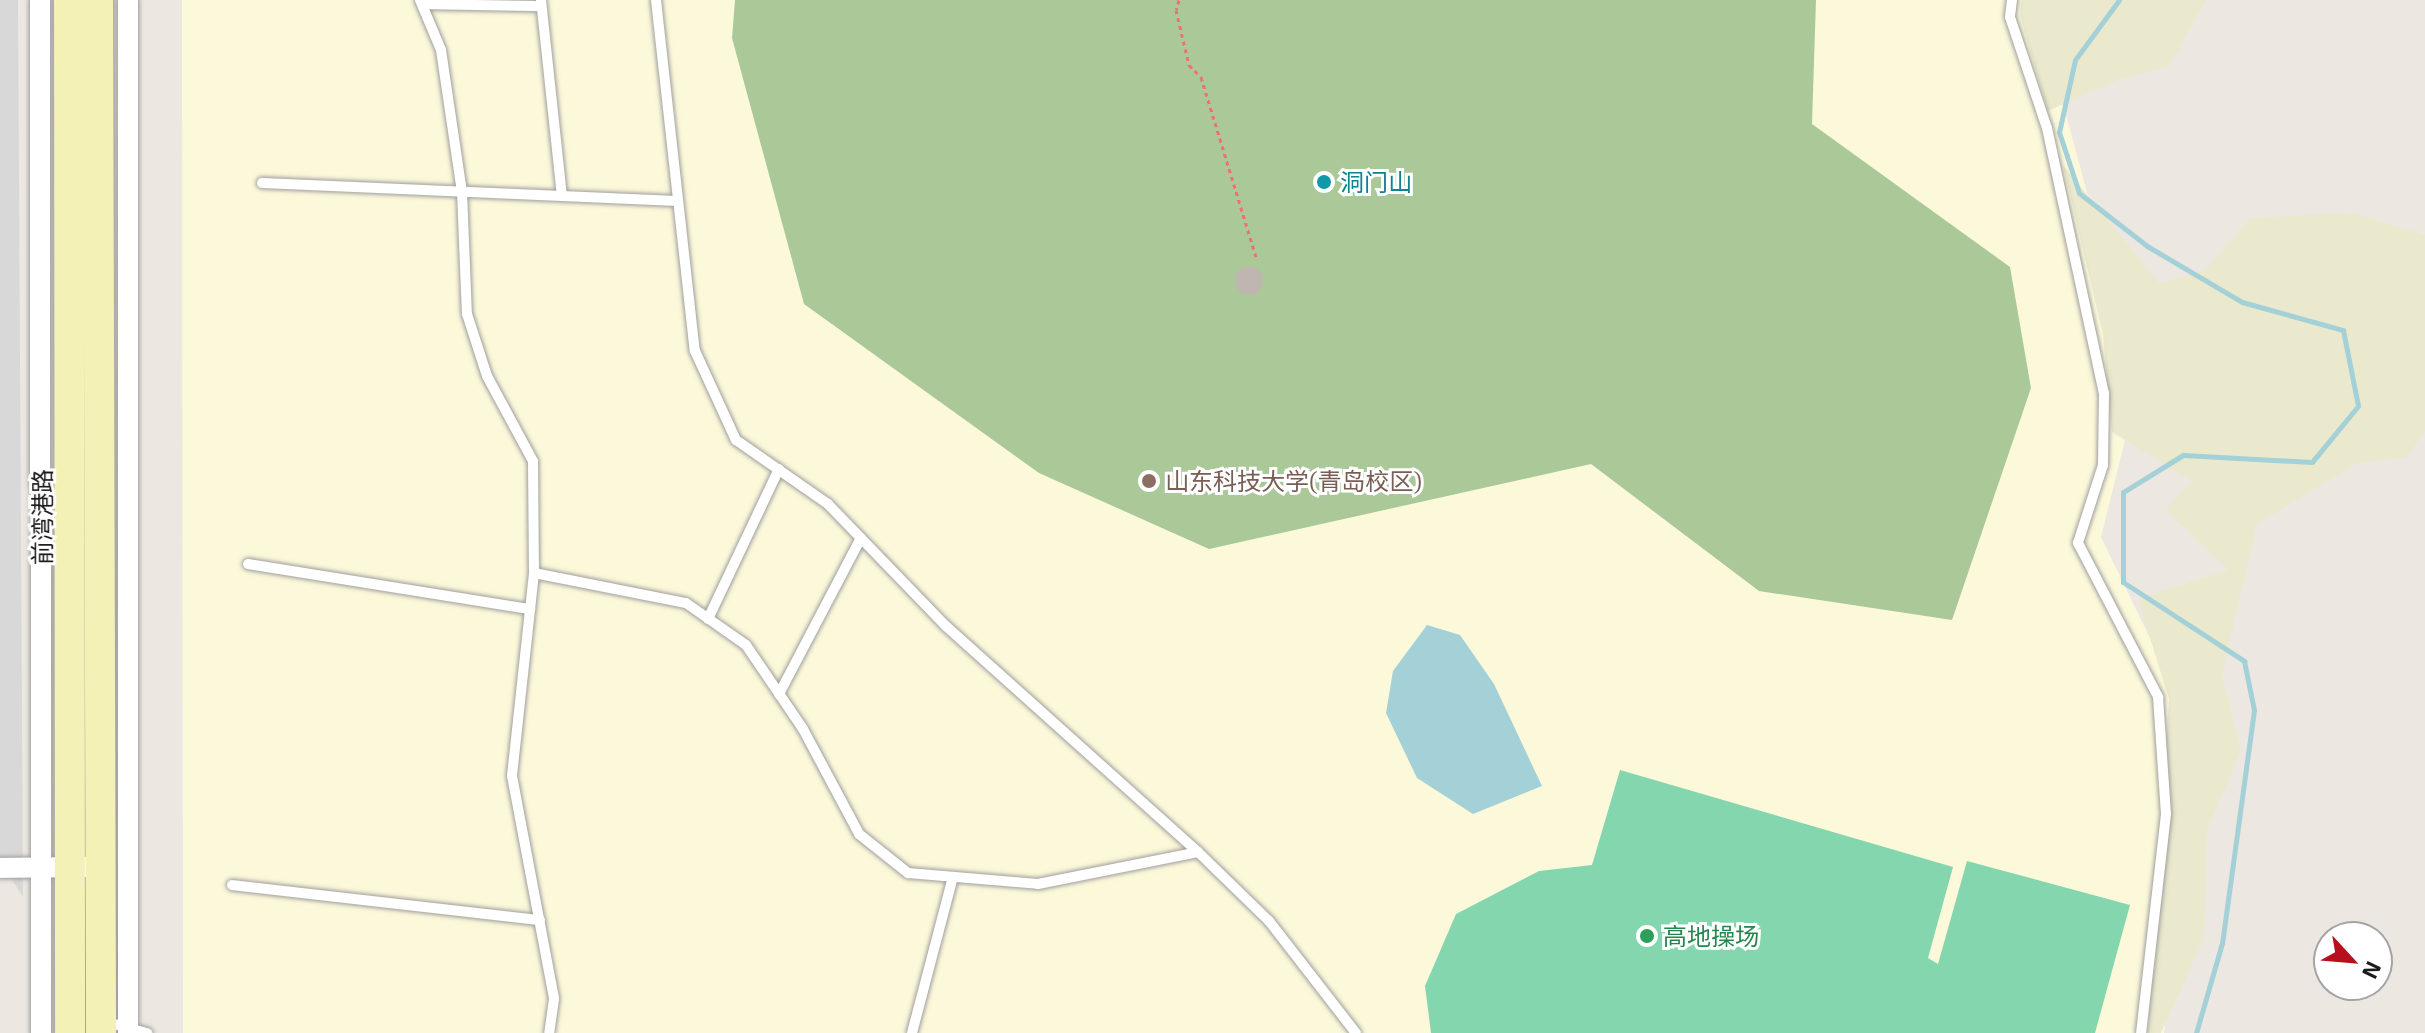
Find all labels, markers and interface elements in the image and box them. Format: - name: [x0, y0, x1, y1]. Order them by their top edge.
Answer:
- place label: 洞门山: [1340, 168, 1412, 196]
- marker: 洞门山: [1315, 173, 1333, 191]
- place label: 山东科技大学(青岛校区): [1165, 467, 1422, 495]
- street label: 前湾港路: [28, 469, 56, 565]
- marker: 山东科技大学(青岛校区): [1140, 472, 1158, 490]
- north arrow: [2313, 921, 2393, 1001]
- place label: 高地操场: [1663, 922, 1759, 950]
- marker: 高地操场: [1638, 927, 1656, 945]
- text: N: [2358, 958, 2388, 983]

